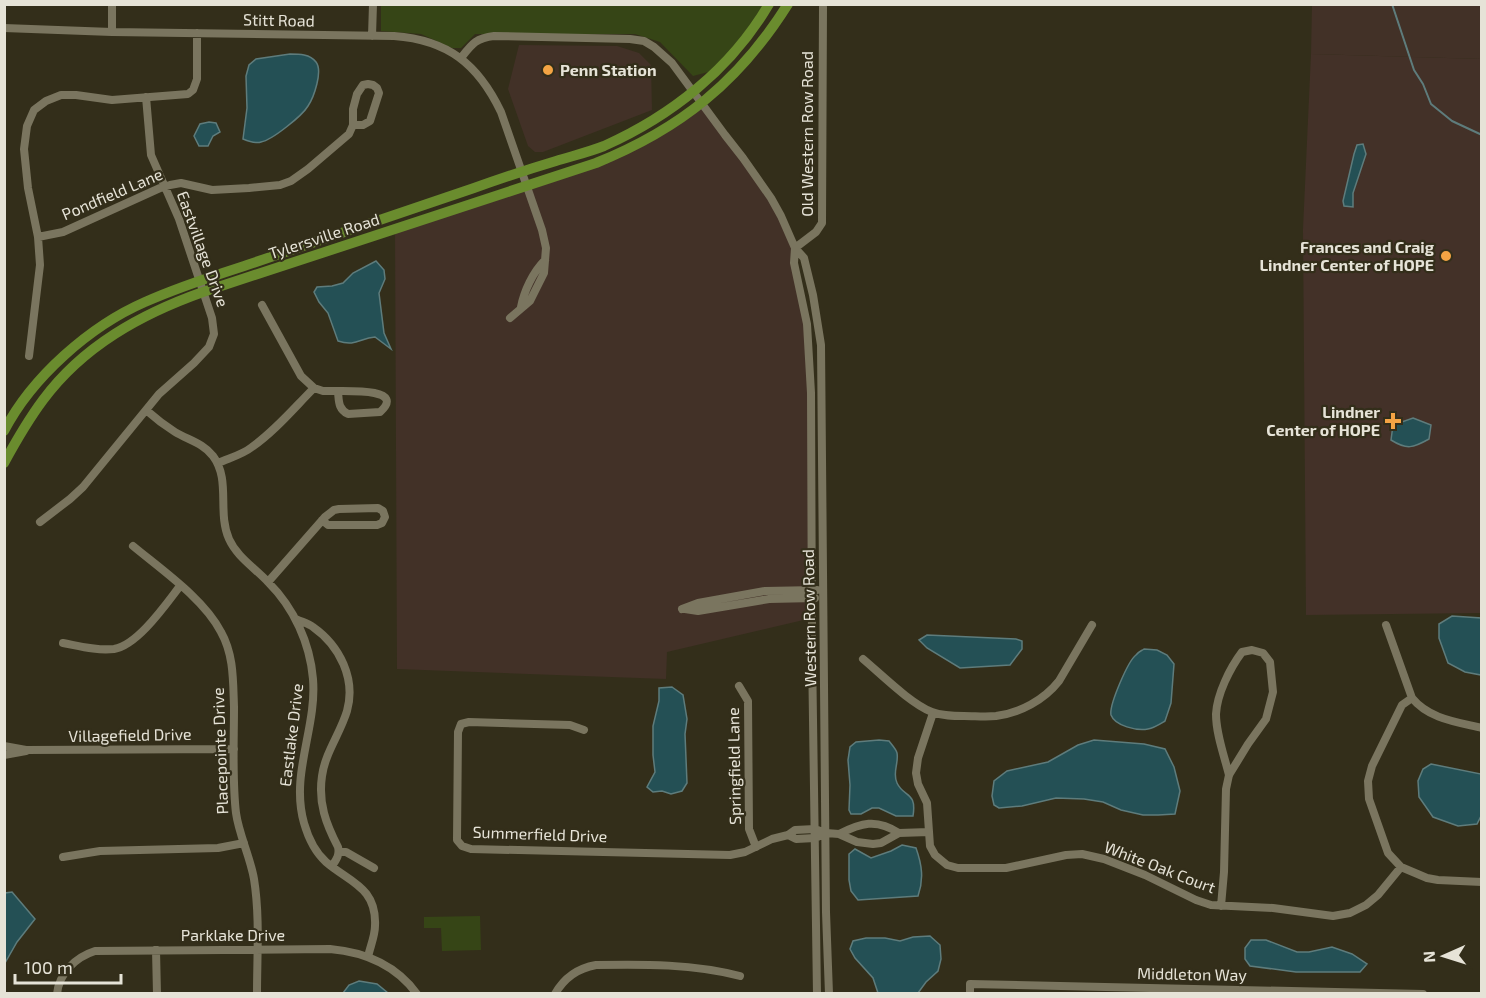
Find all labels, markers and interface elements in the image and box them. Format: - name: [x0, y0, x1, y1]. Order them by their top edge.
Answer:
- street label: Stitt Road: [243, 9, 315, 30]
- street label: Old Western Row Road: [797, 51, 816, 217]
- place label: Penn Station: [560, 60, 657, 79]
- marker: Penn Station: [541, 63, 555, 77]
- street label: Pondfield Lane: [59, 164, 165, 223]
- street label: Eastvillage Drive: [174, 188, 233, 309]
- street label: Tylersville Road: [266, 209, 382, 262]
- place label: Frances and Craig Lindner Center of HOPE: [1259, 237, 1435, 274]
- marker: Frances and Craig Lindner Center of HOPE: [1439, 249, 1453, 263]
- place label: Lindner Center of HOPE: [1266, 402, 1380, 439]
- marker: Lindner Center of HOPE: [1384, 412, 1402, 430]
- street label: Western Row Road: [798, 549, 819, 687]
- street label: Eastlake Drive: [275, 682, 306, 787]
- street label: Placepointe Drive: [208, 687, 231, 815]
- street label: Springfield Lane: [723, 707, 744, 825]
- street label: Villagefield Drive: [68, 724, 192, 745]
- street label: Summerfield Drive: [472, 822, 608, 845]
- street label: White Oak Court: [1102, 837, 1218, 896]
- street label: Parklake Drive: [181, 925, 285, 944]
- north arrow: [1414, 926, 1474, 986]
- scale bar: [15, 947, 122, 985]
- text: N: [1419, 951, 1438, 963]
- text: 100 m: [24, 956, 73, 978]
- street label: Middleton Way: [1137, 963, 1248, 984]

